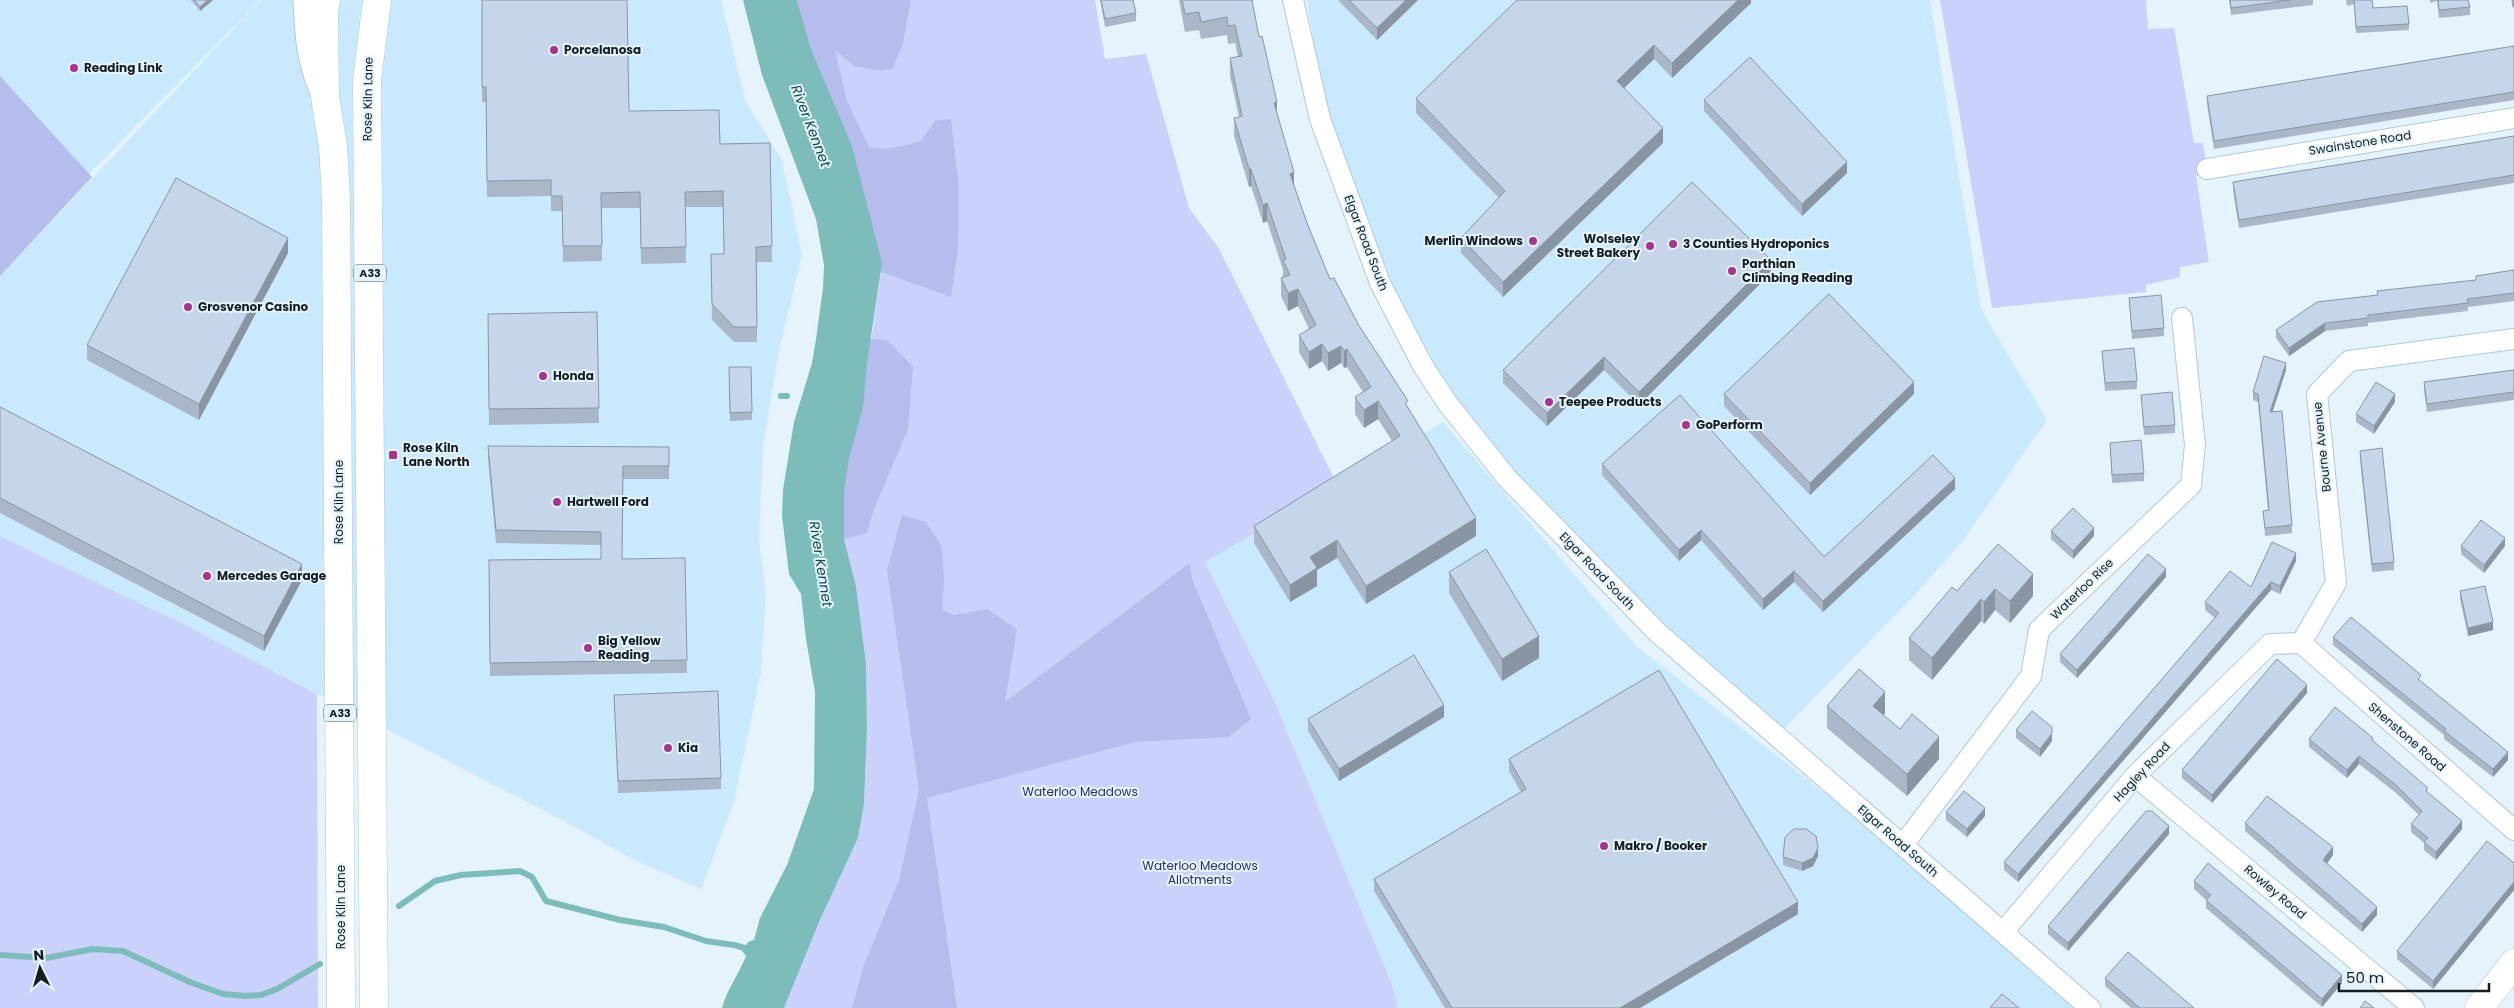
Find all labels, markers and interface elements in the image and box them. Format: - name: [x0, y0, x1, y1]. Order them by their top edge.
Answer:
- place label: Porcelanosa: [564, 41, 641, 58]
- marker: Porcelanosa: [548, 44, 560, 56]
- street label: Rose Kiln Lane: [358, 57, 377, 141]
- place label: Reading Link: [84, 59, 163, 76]
- marker: Reading Link: [68, 62, 80, 74]
- water label: River Kennet: [786, 82, 836, 171]
- street label: Swainstone Road: [2307, 126, 2412, 159]
- street label: Elgar Road South: [1340, 192, 1393, 293]
- place label: Wolseley Street Bakery: [1557, 230, 1640, 261]
- place label: Merlin Windows: [1425, 232, 1523, 249]
- marker: Merlin Windows: [1527, 235, 1539, 247]
- place label: 3 Counties Hydroponics: [1683, 235, 1830, 252]
- marker: 3 Counties Hydroponics: [1667, 238, 1679, 250]
- marker: Wolseley Street Bakery: [1644, 240, 1656, 252]
- place label: Parthian Climbing Reading: [1742, 255, 1853, 286]
- road number: A33: [354, 264, 386, 282]
- marker: Parthian Climbing Reading: [1726, 265, 1738, 277]
- place label: Grosvenor Casino: [198, 298, 309, 315]
- marker: Grosvenor Casino: [182, 301, 194, 313]
- place label: Honda: [553, 367, 594, 384]
- marker: Honda: [537, 370, 549, 382]
- place label: Teepee Products: [1559, 393, 1662, 410]
- marker: Teepee Products: [1543, 396, 1555, 408]
- street label: Bourne Avenue: [2308, 401, 2335, 493]
- place label: GoPerform: [1696, 416, 1763, 433]
- marker: GoPerform: [1680, 419, 1692, 431]
- place label: Rose Kiln Lane North: [403, 439, 470, 470]
- marker: Rose Kiln Lane North: [387, 449, 399, 461]
- street label: Rose Kiln Lane: [330, 460, 347, 544]
- place label: Hartwell Ford: [567, 493, 649, 510]
- marker: Hartwell Ford: [551, 496, 563, 508]
- water label: River Kennet: [804, 520, 838, 609]
- street label: Elgar Road South: [1556, 528, 1639, 613]
- street label: Waterloo Rise: [2046, 554, 2117, 623]
- place label: Mercedes Garage: [217, 567, 327, 584]
- marker: Mercedes Garage: [201, 570, 213, 582]
- place label: Big Yellow Reading: [598, 632, 661, 663]
- marker: Big Yellow Reading: [582, 642, 594, 654]
- street label: Shenstone Road: [2365, 698, 2450, 775]
- road number: A33: [324, 704, 356, 721]
- street label: Hagley Road: [2109, 738, 2174, 805]
- place label: Kia: [678, 739, 698, 756]
- marker: Kia: [662, 742, 674, 754]
- park label: Waterloo Meadows: [1022, 783, 1138, 800]
- street label: Elgar Road South: [1854, 801, 1942, 880]
- place label: Makro / Booker: [1614, 837, 1707, 854]
- marker: Makro / Booker: [1598, 840, 1610, 852]
- park label: Waterloo Meadows Allotments: [1142, 857, 1258, 888]
- street label: Rowley Road: [2241, 861, 2310, 923]
- street label: Rose Kiln Lane: [332, 865, 349, 949]
- north arrow: [15, 943, 65, 993]
- text: N: [33, 945, 45, 965]
- scale bar: [2339, 960, 2489, 992]
- text: 50 m: [2346, 967, 2384, 988]

